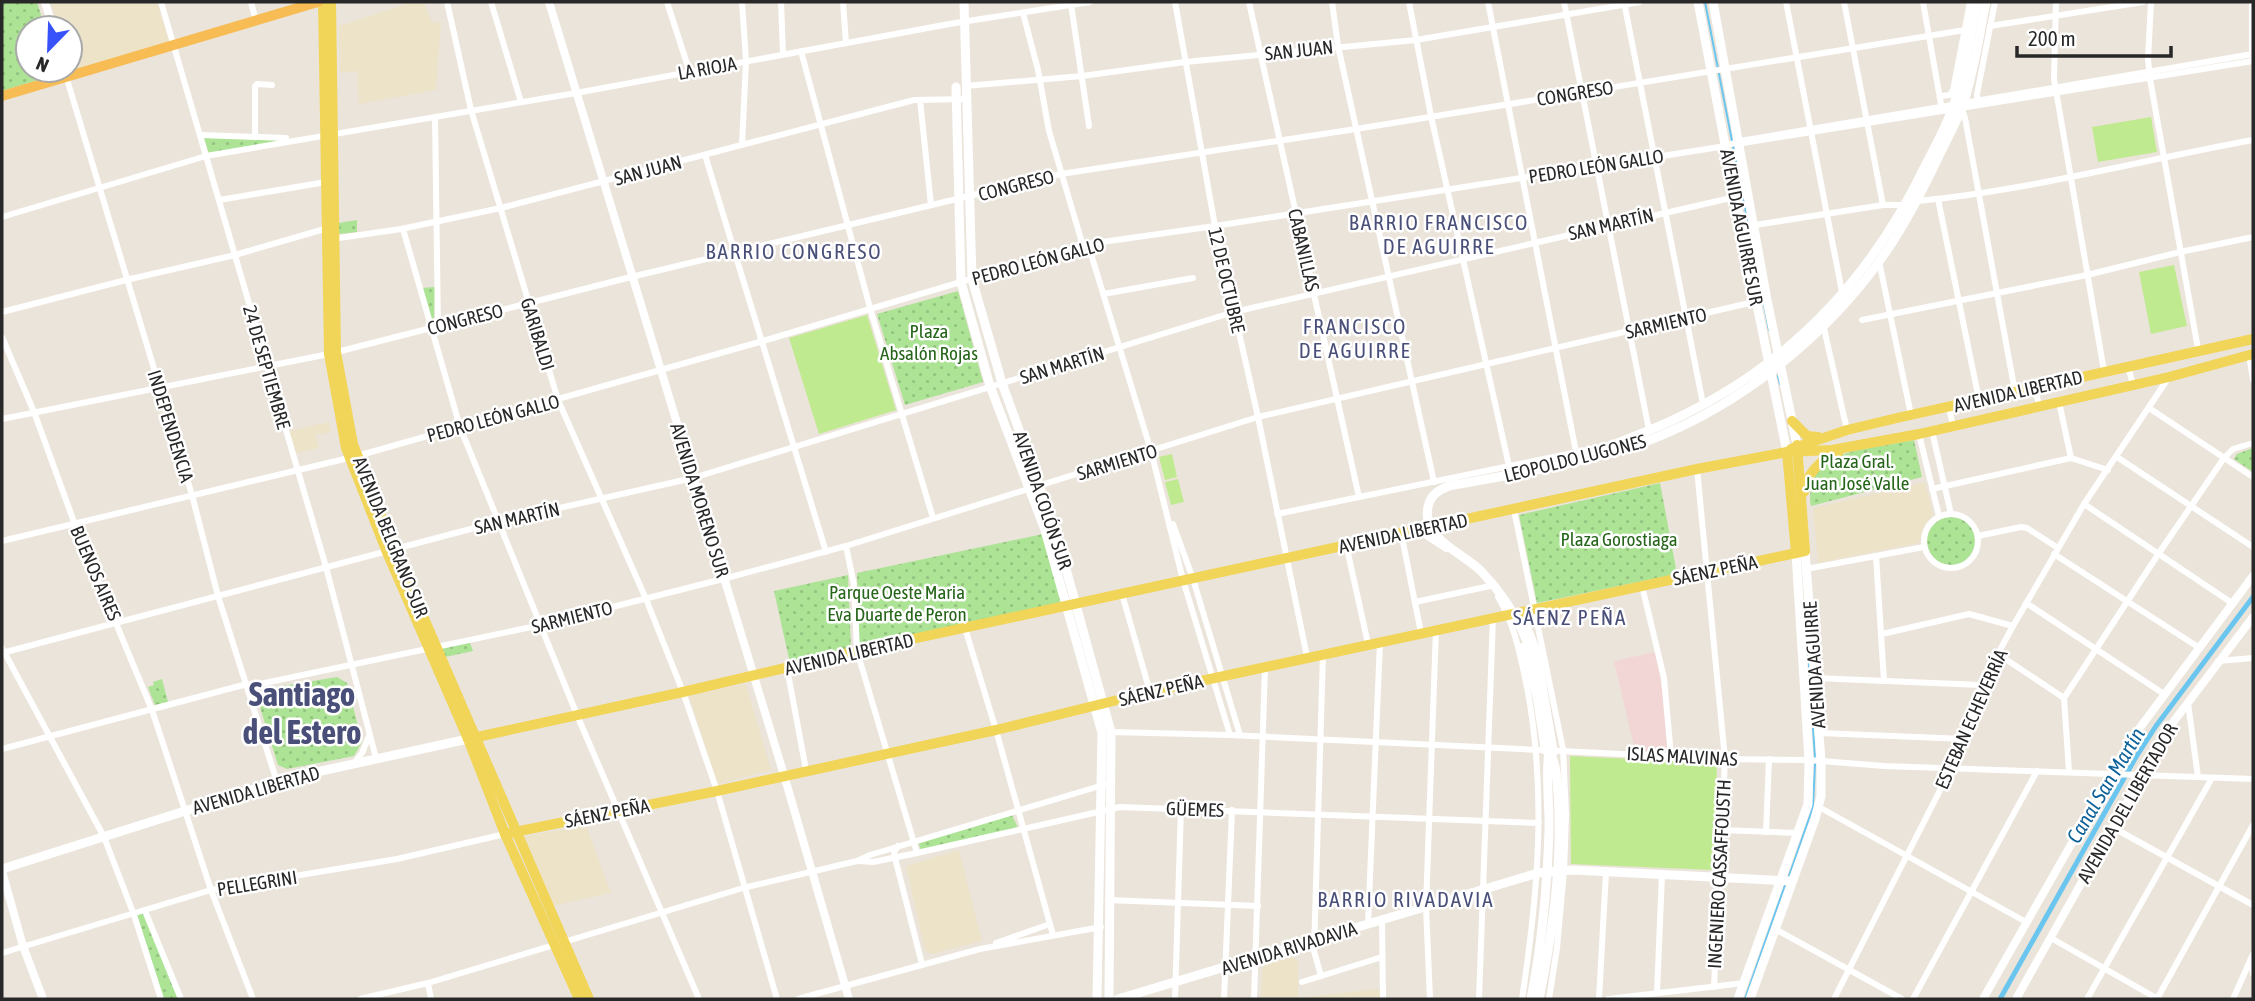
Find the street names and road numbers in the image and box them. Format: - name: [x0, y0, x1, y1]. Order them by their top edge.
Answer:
- street label: SAN JUAN: [1264, 35, 1334, 65]
- street label: LA RIOJA: [676, 52, 739, 84]
- street label: CONGRESO: [1535, 76, 1615, 110]
- street label: PEDRO LEÓN GALLO: [1527, 144, 1665, 188]
- street label: AVENIDA AGUIRRE SUR: [1716, 147, 1768, 308]
- street label: SAN JUAN: [612, 150, 684, 190]
- street label: CONGRESO: [976, 165, 1056, 205]
- street label: SAN MARTÍN: [1566, 203, 1656, 245]
- street label: CABANILLAS: [1284, 206, 1324, 294]
- street label: 12 DE OCTUBRE: [1204, 225, 1250, 335]
- street label: PEDRO LEÓN GALLO: [969, 233, 1107, 289]
- street label: GARIBALDI: [517, 295, 559, 373]
- street label: CONGRESO: [425, 299, 505, 339]
- street label: 24 DE SEPTIEMBRE: [239, 303, 295, 431]
- street label: SARMIENTO: [1623, 303, 1709, 343]
- street label: SAN MARTÍN: [1017, 342, 1107, 388]
- street label: AVENIDA LIBERTAD: [1952, 366, 2084, 416]
- street label: INDEPENDENCIA: [144, 367, 199, 485]
- street label: PEDRO LEÓN GALLO: [424, 390, 562, 446]
- street label: AVENIDA MORENO SUR: [666, 420, 734, 580]
- street label: AVENIDA COLÓN SUR: [1009, 428, 1077, 572]
- street label: LEOPOLDO LUGONES: [1502, 430, 1648, 486]
- street label: SARMIENTO: [1074, 439, 1160, 485]
- street label: AVENIDA BELGRANO SUR: [349, 453, 434, 621]
- street label: SAN MARTÍN: [472, 497, 562, 539]
- street label: AVENIDA LIBERTAD: [1337, 509, 1469, 557]
- street label: BUENOS AIRES: [66, 522, 126, 624]
- street label: SÁENZ PEÑA: [1671, 550, 1760, 590]
- street label: SARMIENTO: [529, 596, 615, 638]
- street label: AVENIDA AGUIRRE: [1799, 601, 1829, 729]
- street label: AVENIDA LIBERTAD: [783, 629, 915, 679]
- street label: ESTEBAN ECHEVERRÍA: [1930, 645, 2012, 792]
- street label: SÁENZ PEÑA: [1117, 669, 1206, 710]
- street label: AVENIDA DEL LIBERTADOR: [2072, 719, 2182, 887]
- street label: ISLAS MALVINAS: [1626, 742, 1738, 770]
- street label: AVENIDA LIBERTAD: [190, 761, 322, 819]
- street label: INGENIERO CASSAFFOUSTH: [1703, 779, 1735, 969]
- street label: SÁENZ PEÑA: [563, 794, 652, 832]
- street label: GÜEMES: [1166, 797, 1224, 821]
- street label: PELLEGRINI: [215, 866, 299, 900]
- street label: AVENIDA RIVADAVIA: [1219, 917, 1360, 979]

